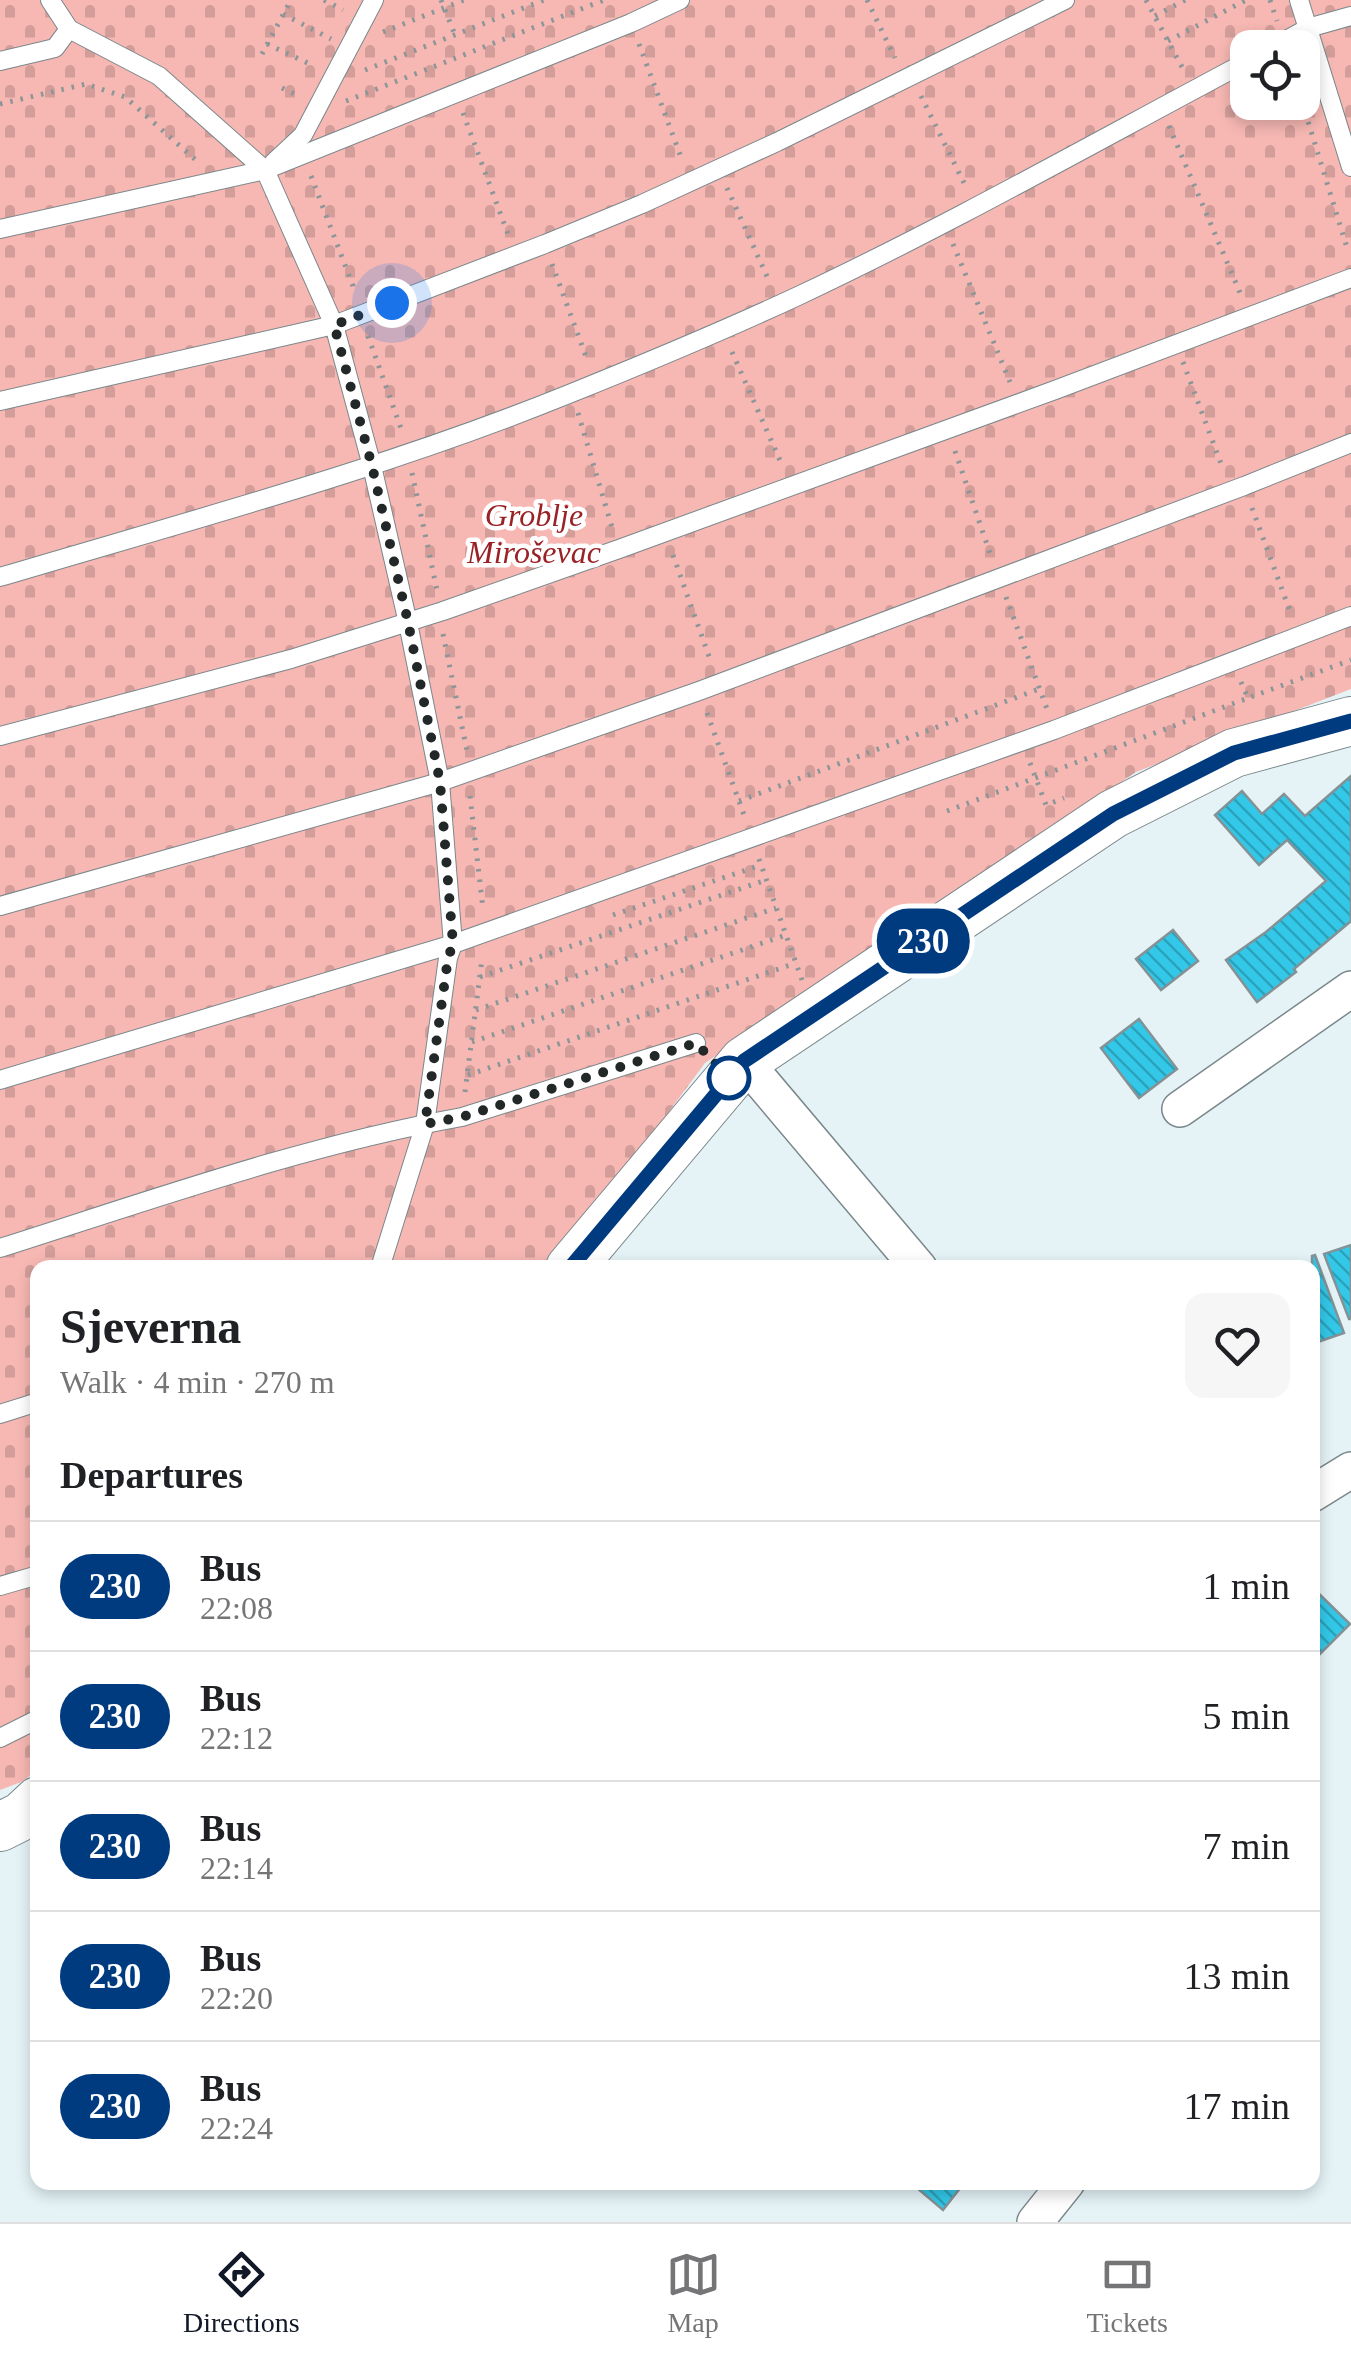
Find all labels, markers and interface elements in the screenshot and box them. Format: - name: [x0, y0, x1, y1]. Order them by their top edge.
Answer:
- map controls: [1230, 30, 1320, 120]
- button: locate: [1230, 30, 1320, 120]
- your location: [367, 278, 417, 328]
- park label: Groblje Miroševac: [466, 497, 601, 570]
- line badge: 230: [866, 908, 980, 974]
- text: 230: [897, 922, 949, 961]
- unlabelled marker: [708, 1057, 750, 1099]
- button: heart: [1185, 1293, 1290, 1398]
- text: Sjeverna: [60, 1300, 241, 1353]
- text: Walk · 4 min · 270 m: [60, 1364, 335, 1400]
- text: Departures: [60, 1454, 243, 1496]
- text: Bus: [200, 1547, 261, 1589]
- text: 1 min: [1202, 1565, 1290, 1607]
- text: 230: [89, 1567, 141, 1606]
- text: 22:08: [200, 1590, 273, 1626]
- text: Bus: [200, 1677, 261, 1719]
- text: 5 min: [1202, 1695, 1290, 1737]
- text: 230: [89, 1697, 141, 1736]
- text: 22:12: [200, 1720, 273, 1756]
- text: Bus: [200, 1807, 261, 1849]
- text: 7 min: [1202, 1825, 1290, 1867]
- text: 230: [89, 1827, 141, 1866]
- text: 22:14: [200, 1850, 273, 1886]
- text: Bus: [200, 1937, 261, 1979]
- text: 13 min: [1183, 1955, 1290, 1997]
- text: 230: [89, 1957, 141, 1996]
- text: 22:20: [200, 1980, 273, 2016]
- text: Bus: [200, 2067, 261, 2109]
- text: 17 min: [1183, 2085, 1290, 2127]
- text: 230: [89, 2087, 141, 2126]
- text: 22:24: [200, 2110, 273, 2146]
- tab: Directions: [183, 2247, 300, 2339]
- tab: Map: [666, 2247, 721, 2339]
- tab: Tickets: [1087, 2247, 1168, 2339]

